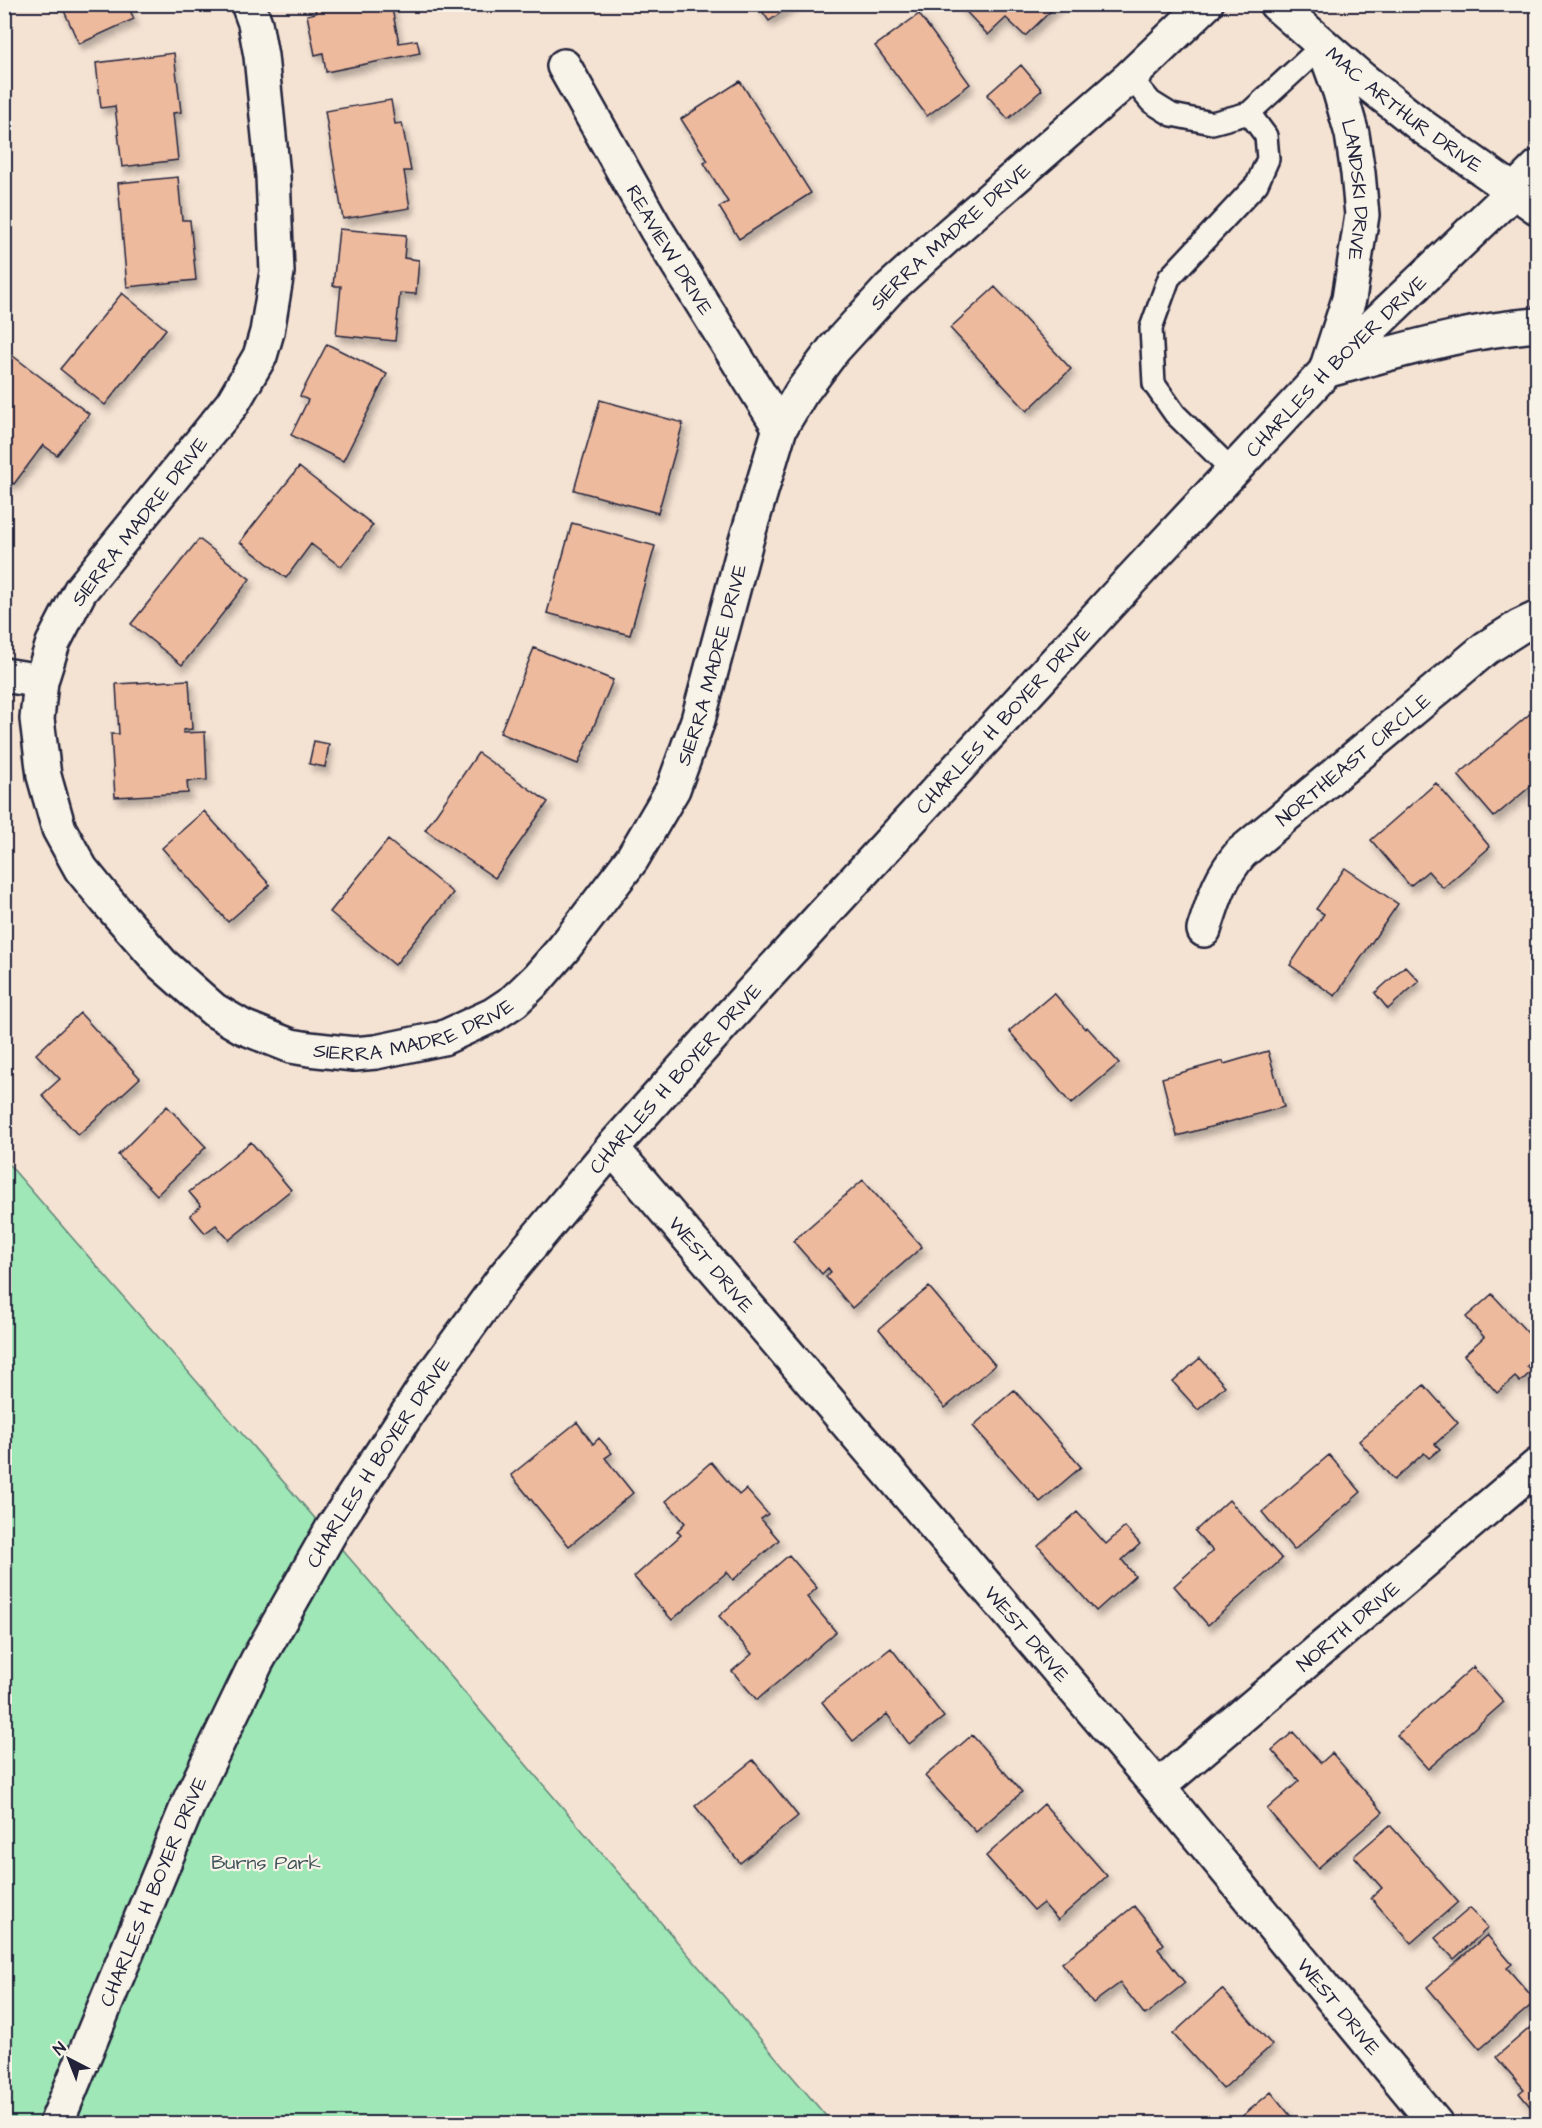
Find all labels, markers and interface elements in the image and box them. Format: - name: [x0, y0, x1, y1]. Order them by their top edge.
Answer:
- street label: MAC ARTHUR DRIVE: [1319, 40, 1488, 180]
- street label: LANDSKI DRIVE: [1333, 116, 1375, 263]
- street label: SIERRA MADRE DRIVE: [863, 157, 1037, 317]
- street label: REAVIEW DRIVE: [619, 180, 719, 321]
- street label: CHARLES H BOYER DRIVE: [1239, 269, 1433, 464]
- street label: SIERRA MADRE DRIVE: [65, 431, 215, 612]
- street label: SIERRA MADRE DRIVE: [670, 561, 754, 769]
- street label: CHARLES H BOYER DRIVE: [909, 620, 1097, 821]
- street label: NORTHEAST CIRCLE: [1270, 687, 1437, 833]
- street label: CHARLES H BOYER DRIVE: [583, 977, 769, 1180]
- street label: SIERRA MADRE DRIVE: [312, 992, 520, 1069]
- street label: WEST DRIVE: [661, 1211, 760, 1319]
- street label: CHARLES H BOYER DRIVE: [300, 1351, 457, 1573]
- street label: NORTH DRIVE: [1291, 1575, 1406, 1679]
- street label: WEST DRIVE: [977, 1580, 1076, 1689]
- street label: CHARLES H BOYER DRIVE: [93, 1772, 214, 2011]
- park label: Burns Park: [211, 1849, 321, 1877]
- street label: WEST DRIVE: [1290, 1952, 1387, 2062]
- north arrow: [39, 2029, 99, 2089]
- text: N: [49, 2037, 71, 2060]

